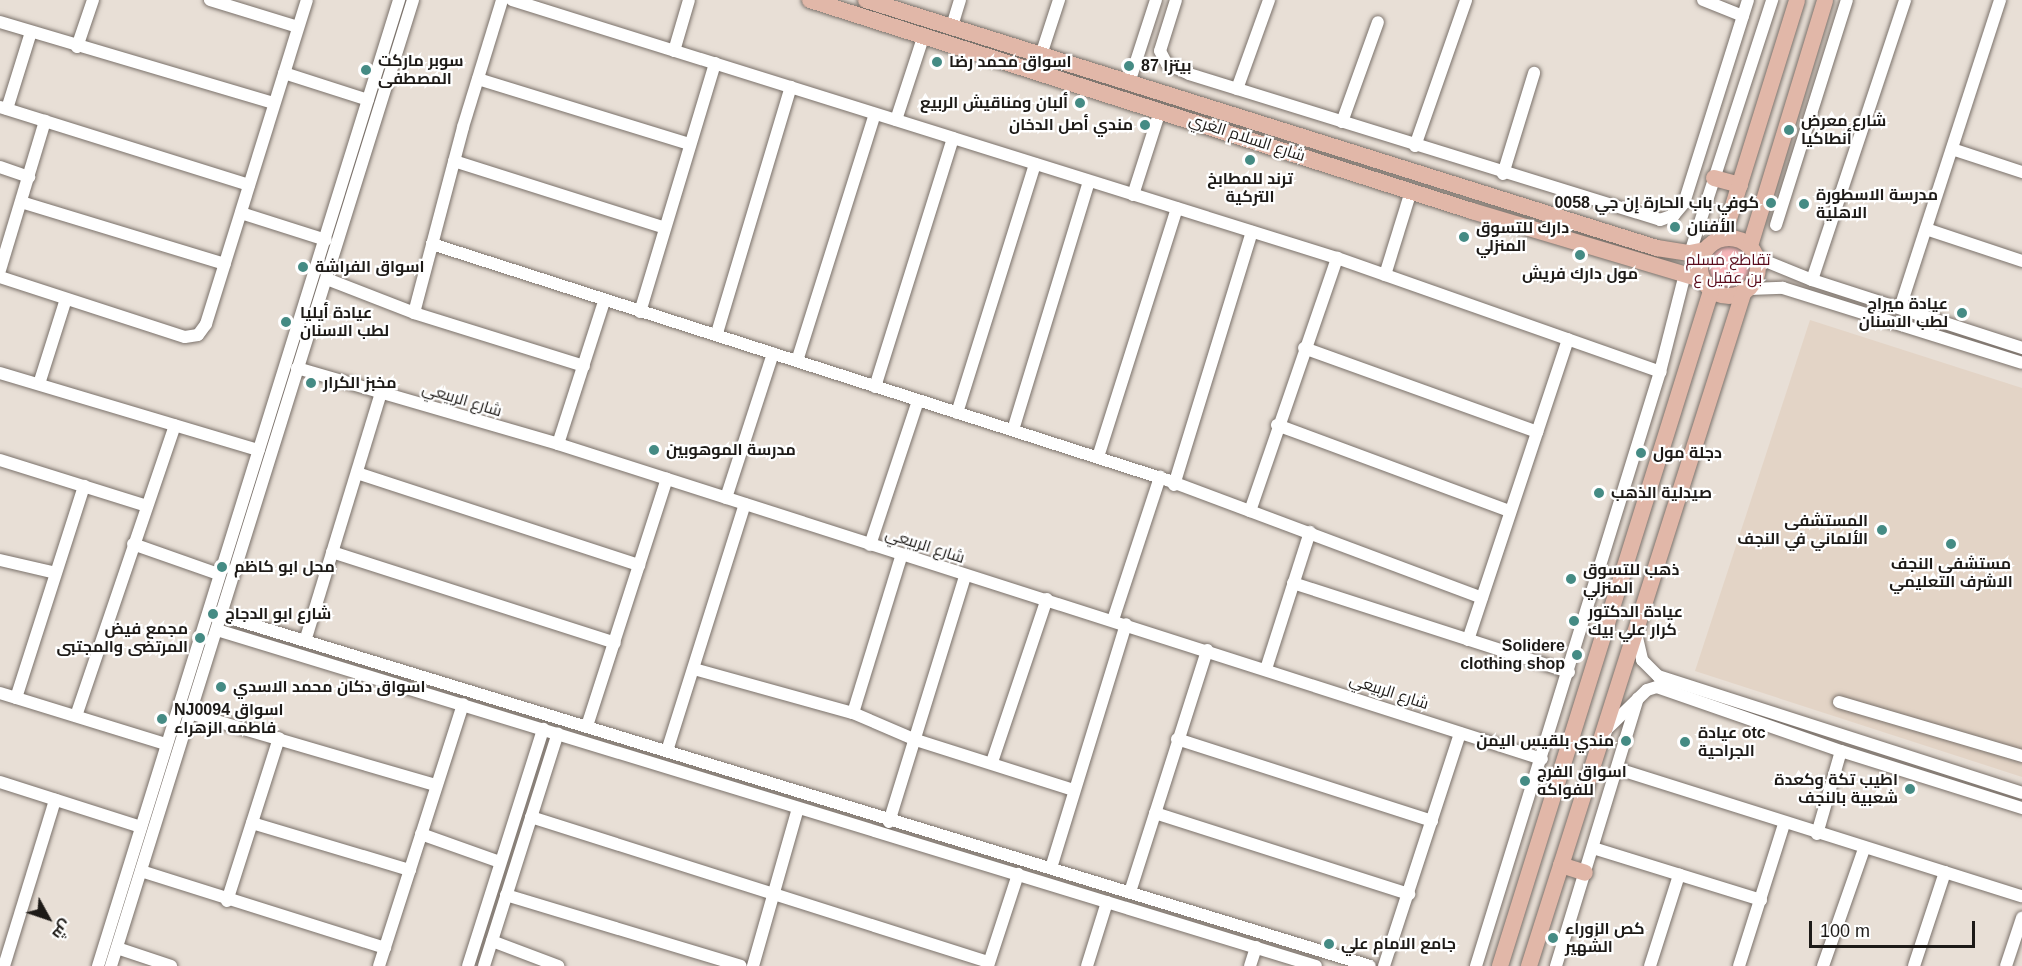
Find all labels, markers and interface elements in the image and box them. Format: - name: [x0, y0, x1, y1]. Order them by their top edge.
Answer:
- place label: سوبر ماركت المصطفى: [378, 51, 463, 89]
- place label: اسواق محمد رضا: [949, 52, 1072, 72]
- marker: اسواق محمد رضا: [930, 55, 944, 69]
- place label: بيتزا 87: [1141, 56, 1192, 76]
- marker: بيتزا 87: [1122, 59, 1136, 73]
- marker: سوبر ماركت المصطفى: [359, 63, 373, 77]
- place label: ألبان ومناقيش الربيع: [920, 93, 1068, 113]
- marker: ألبان ومناقيش الربيع: [1073, 96, 1087, 110]
- street label: شارع السلام الغري: [1186, 110, 1308, 166]
- place label: شارع معرض أنطاكيا: [1801, 111, 1886, 149]
- place label: مندي أصل الدخان: [1009, 115, 1133, 135]
- marker: مندي أصل الدخان: [1138, 118, 1152, 132]
- marker: شارع معرض أنطاكيا: [1782, 123, 1796, 137]
- marker: ترند للمطابخ التركية: [1243, 153, 1257, 167]
- place label: ترند للمطابخ التركية: [1207, 169, 1293, 207]
- place label: مدرسة الاسطورة الاهلية: [1816, 185, 1938, 223]
- place label: كوفي باب الحارة إن جي 0058: [1554, 193, 1759, 213]
- marker: كوفي باب الحارة إن جي 0058: [1764, 196, 1778, 210]
- marker: مدرسة الاسطورة الاهلية: [1797, 197, 1811, 211]
- place label: الأفنان: [1687, 217, 1735, 237]
- place label: دارك للتسوق المنزلي: [1476, 218, 1569, 256]
- marker: الأفنان: [1668, 220, 1682, 234]
- marker: دارك للتسوق المنزلي: [1457, 230, 1471, 244]
- marker: مول دارك فريش: [1573, 248, 1587, 262]
- park label: تقاطع مسلم بن عقيل ع: [1685, 250, 1771, 288]
- place label: اسواق الفراشة: [315, 257, 424, 277]
- marker: اسواق الفراشة: [296, 260, 310, 274]
- place label: مول دارك فريش: [1522, 264, 1638, 284]
- place label: عيادة ميراج لطب الاسنان: [1859, 294, 1948, 332]
- place label: عيادة أيليا لطب الاسنان: [300, 303, 389, 341]
- marker: عيادة ميراج لطب الاسنان: [1953, 304, 1971, 322]
- marker: عيادة أيليا لطب الاسنان: [277, 313, 295, 331]
- place label: مخبز الكرار: [323, 373, 396, 393]
- marker: مخبز الكرار: [304, 376, 318, 390]
- street label: شارع الربيعي: [420, 379, 504, 421]
- place label: مدرسة الموهوبين: [666, 440, 796, 460]
- marker: مدرسة الموهوبين: [647, 443, 661, 457]
- place label: دجلة مول: [1653, 443, 1722, 463]
- marker: دجلة مول: [1634, 446, 1648, 460]
- place label: صيدلية الذهب: [1611, 483, 1712, 503]
- marker: صيدلية الذهب: [1592, 486, 1606, 500]
- place label: المستشفى الألماني في النجف: [1737, 511, 1868, 549]
- marker: المستشفى الألماني في النجف: [1873, 521, 1891, 539]
- street label: شارع الربيعي: [883, 524, 967, 568]
- marker: مستشفى النجف الاشرف التعليمي: [1942, 535, 1960, 553]
- place label: مستشفى النجف الاشرف التعليمي: [1889, 554, 2013, 592]
- place label: محل ابو كاظم: [234, 557, 335, 577]
- marker: محل ابو كاظم: [215, 560, 229, 574]
- place label: ذهب للتسوق المنزلي: [1583, 560, 1679, 598]
- marker: ذهب للتسوق المنزلي: [1564, 572, 1578, 586]
- place label: عيادة الدكتور كرار علي بيك: [1588, 602, 1683, 640]
- place label: شارع ابو الدجاج: [225, 604, 331, 624]
- marker: شارع ابو الدجاج: [206, 607, 220, 621]
- marker: عيادة الدكتور كرار علي بيك: [1565, 612, 1583, 630]
- place label: مجمع فيض المرتضى والمجتبى: [56, 619, 188, 657]
- marker: مجمع فيض المرتضى والمجتبى: [193, 631, 207, 645]
- place label: Solidere clothing shop: [1460, 636, 1565, 674]
- marker: Solidere clothing shop: [1570, 648, 1584, 662]
- street label: شارع الربيعي: [1347, 670, 1431, 714]
- place label: اسواق دكان محمد الاسدي: [233, 677, 426, 697]
- marker: اسواق دكان محمد الاسدي: [214, 680, 228, 694]
- place label: NJ0094 اسواق فاطمه الزهراء: [174, 700, 284, 738]
- marker: NJ0094 اسواق فاطمه الزهراء: [155, 712, 169, 726]
- place label: عيادة otc الجراحية: [1698, 723, 1766, 761]
- place label: مندي بلقيس اليمن: [1476, 731, 1614, 751]
- marker: عيادة otc الجراحية: [1676, 733, 1694, 751]
- marker: مندي بلقيس اليمن: [1619, 734, 1633, 748]
- place label: اسواق الفرج للفواكه: [1537, 762, 1627, 800]
- place label: اطيب تكة وكعدة شعبية بالنجف: [1774, 770, 1898, 808]
- marker: اسواق الفرج للفواكه: [1518, 774, 1532, 788]
- marker: اطيب تكة وكعدة شعبية بالنجف: [1903, 782, 1917, 796]
- north arrow: [18, 888, 78, 948]
- scale bar: [1812, 909, 1978, 947]
- text: ش: [49, 917, 75, 943]
- place label: كص الزوراء الشهير: [1565, 919, 1645, 957]
- text: 100 m: [1820, 921, 1870, 941]
- marker: كص الزوراء الشهير: [1546, 931, 1560, 945]
- place label: جامع الامام علي: [1341, 934, 1456, 954]
- marker: جامع الامام علي: [1322, 937, 1336, 951]

